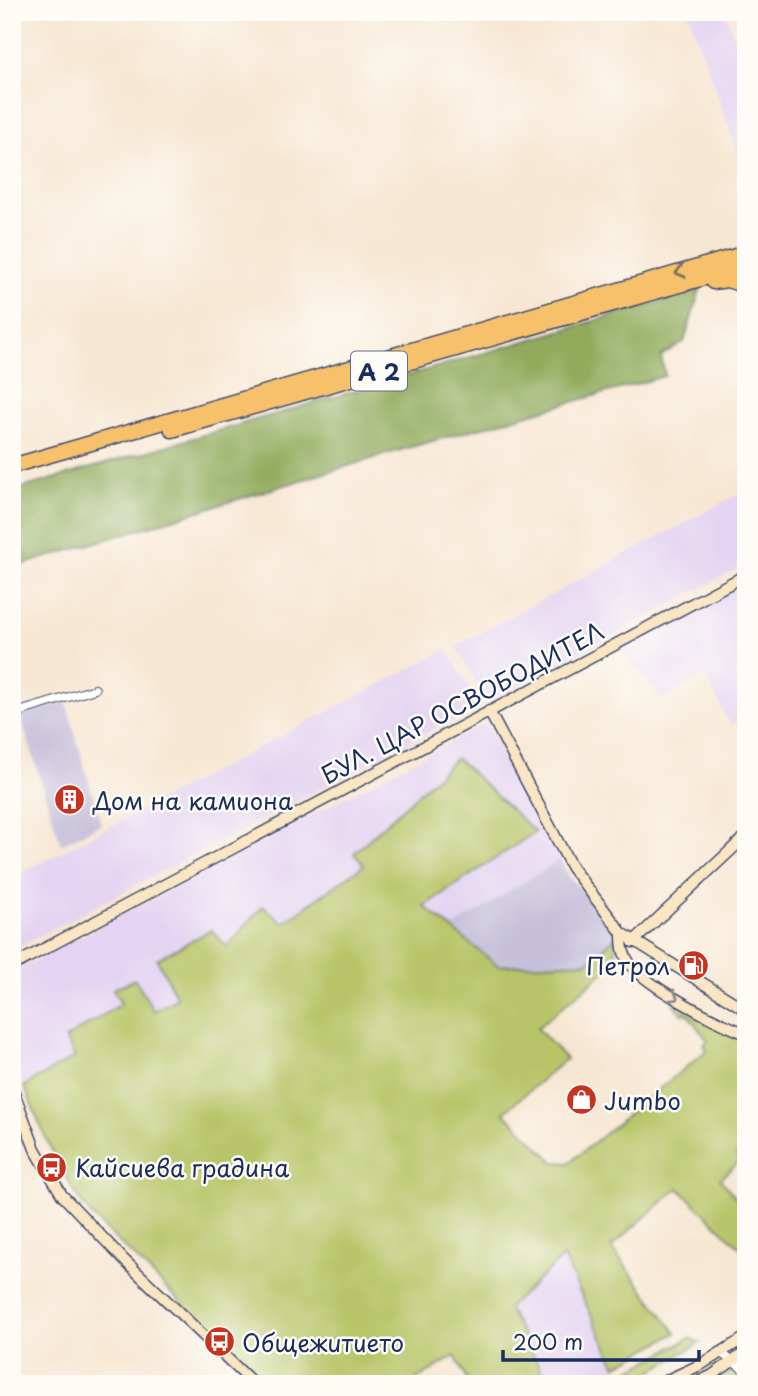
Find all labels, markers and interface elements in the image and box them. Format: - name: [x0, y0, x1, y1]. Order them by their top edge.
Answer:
- one-way arrow: [674, 264, 686, 278]
- road number: A 2: [351, 352, 407, 390]
- street label: БУЛ. ЦАР ОСВОБОДИТЕЛ: [314, 612, 610, 792]
- place label: Дом на камиона: [92, 782, 293, 818]
- building icon: Дом на камиона: [53, 783, 87, 817]
- place label: Петрол: [586, 947, 670, 983]
- fuel station icon: Петрол: [676, 948, 710, 982]
- one-way arrow: [666, 989, 679, 1002]
- place label: Jumbo: [604, 1082, 681, 1118]
- shop icon: Jumbo: [564, 1083, 598, 1117]
- place label: Кайсиева градина: [75, 1149, 289, 1185]
- bus stop icon: Кайсиева градина: [35, 1150, 69, 1184]
- scale bar: [503, 1319, 698, 1363]
- place label: Общежитието: [242, 1324, 404, 1360]
- bus stop icon: Общежитието: [202, 1325, 236, 1359]
- text: 200 m: [513, 1325, 583, 1357]

